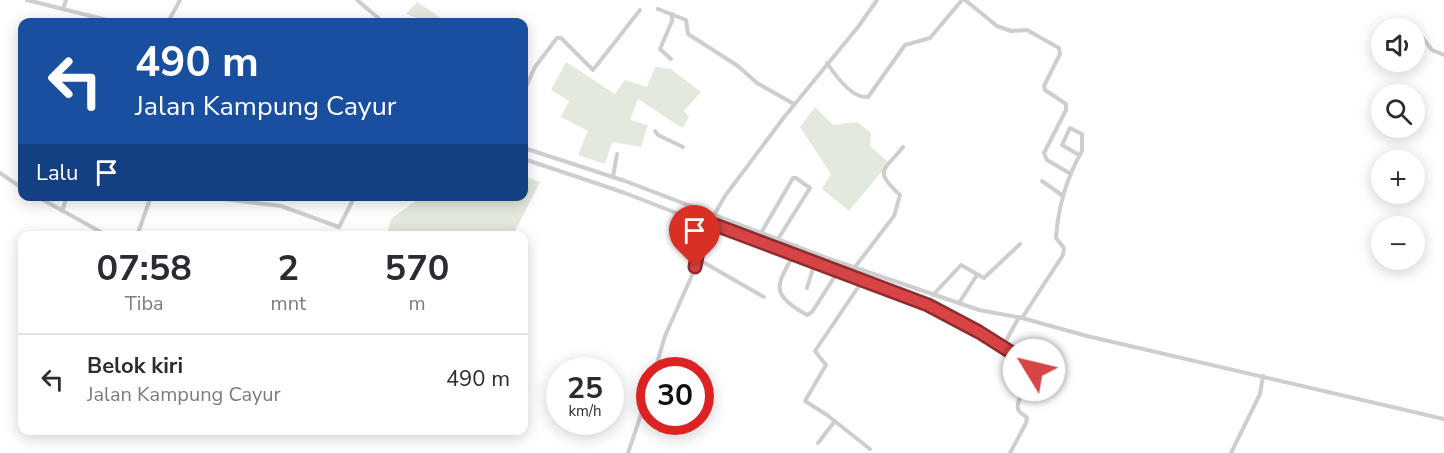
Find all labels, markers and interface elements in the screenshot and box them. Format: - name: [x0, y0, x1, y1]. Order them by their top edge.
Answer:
- map controls: [1371, 18, 1425, 270]
- button: sound: [1371, 18, 1425, 72]
- text: 490 m: [135, 34, 259, 91]
- icon: left: [36, 42, 114, 120]
- button: search: [1371, 84, 1425, 138]
- text: Jalan Kampung Cayur: [135, 88, 397, 125]
- button: +: [1371, 150, 1425, 204]
- icon: arrive: [90, 156, 123, 189]
- text: Lalu: [36, 158, 78, 188]
- pin: [669, 205, 720, 267]
- icon: arrive: [678, 214, 711, 247]
- button: −: [1371, 216, 1425, 270]
- text: 07:58: [97, 244, 192, 293]
- text: 2: [277, 244, 299, 293]
- text: 570: [385, 244, 449, 293]
- text: Tiba: [125, 290, 164, 317]
- text: mnt: [271, 290, 306, 317]
- text: m: [408, 290, 426, 317]
- position arrow: [1002, 338, 1066, 402]
- text: Belok kiri: [87, 351, 183, 381]
- speed limit sign: 30: [636, 357, 714, 435]
- icon: left: [36, 363, 69, 396]
- text: 490 m: [446, 364, 510, 394]
- text: 25: [567, 368, 603, 409]
- text: Jalan Kampung Cayur: [87, 381, 281, 408]
- text: km/h: [568, 401, 602, 421]

